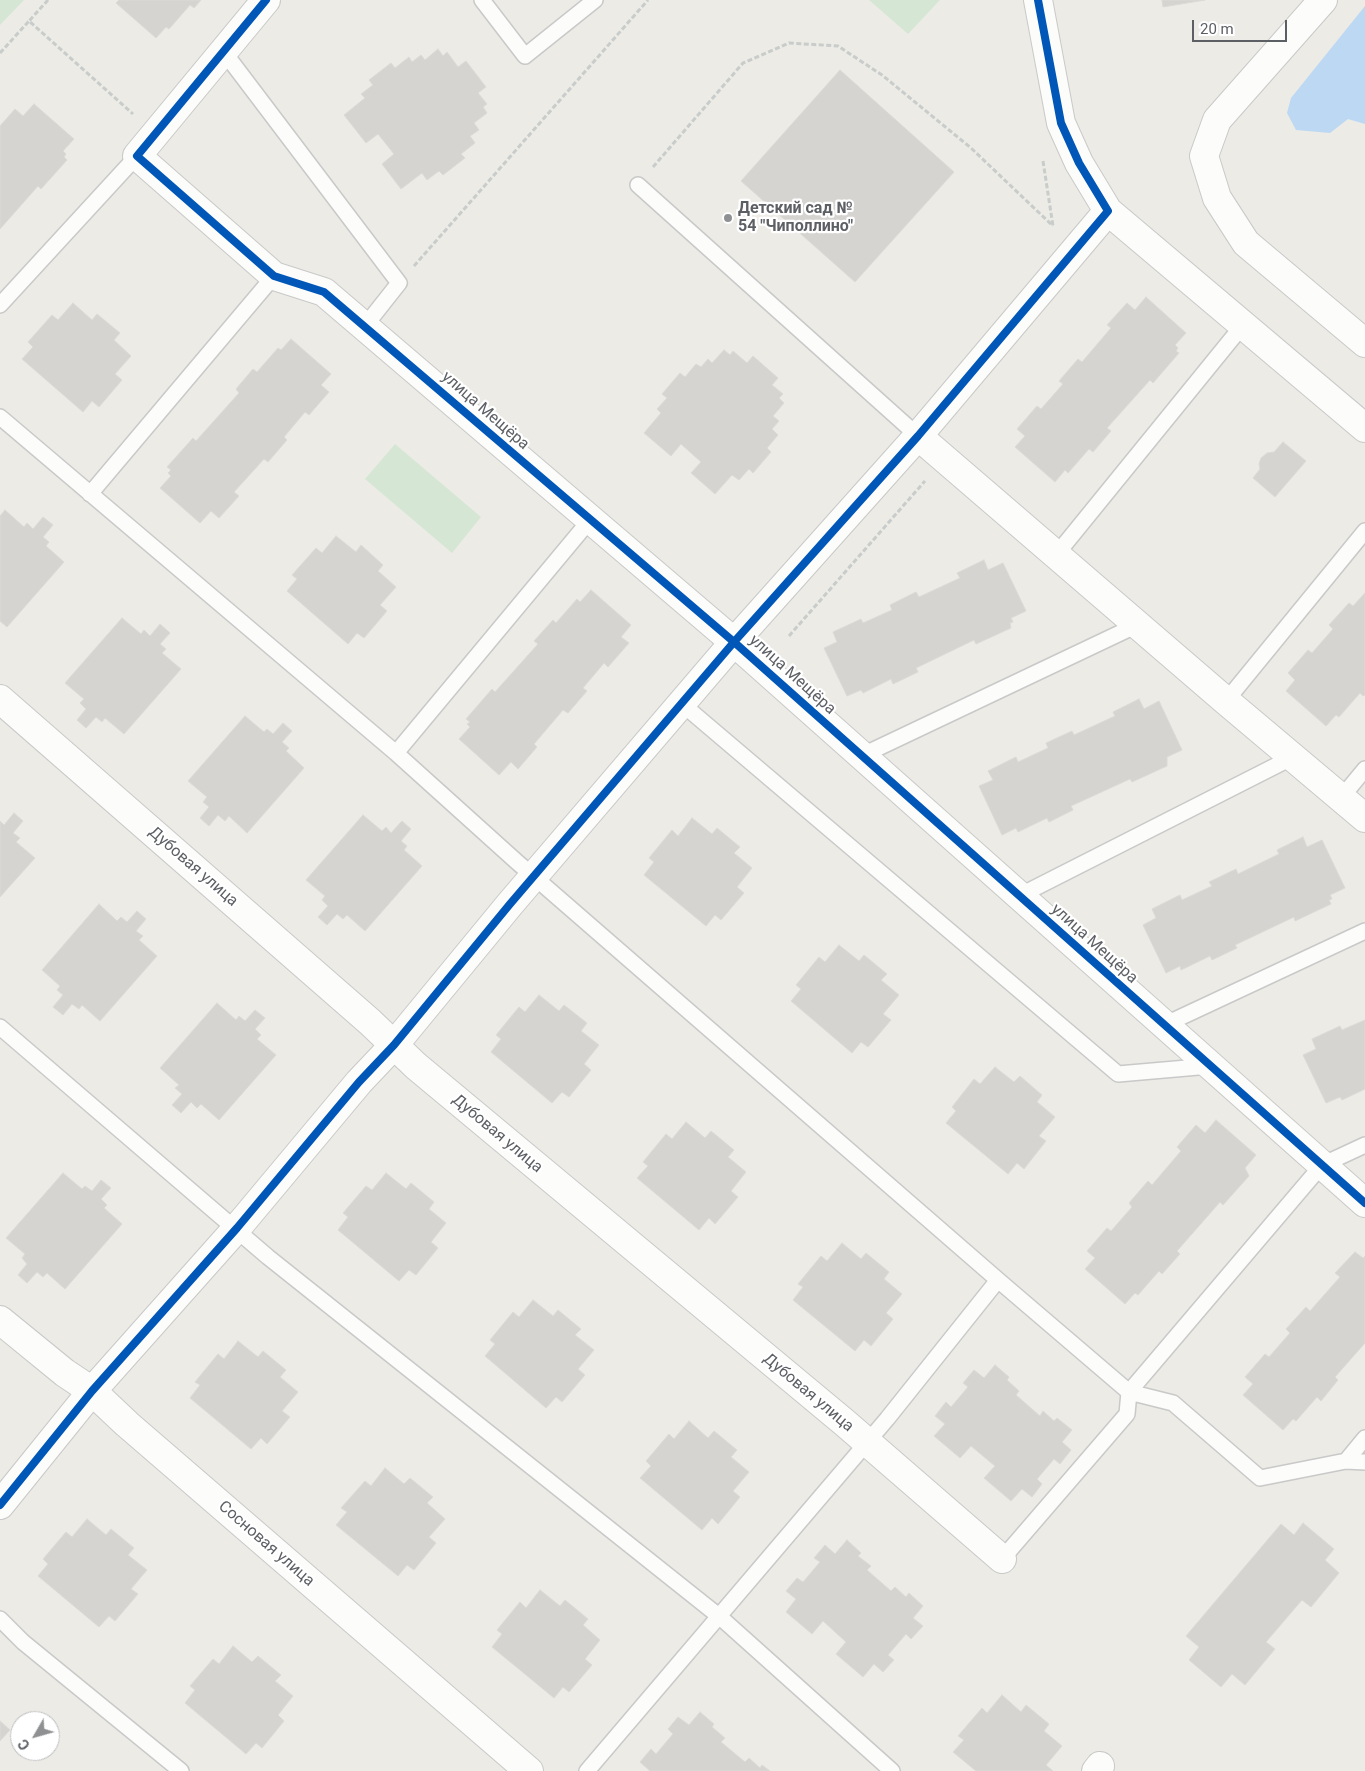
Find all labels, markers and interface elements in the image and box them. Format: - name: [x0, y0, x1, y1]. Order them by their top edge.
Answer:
- scale bar: [1195, 10, 1290, 42]
- text: 20 m: [1200, 20, 1234, 38]
- place label: Детский сад № 54 "Чиполлино": [738, 199, 853, 237]
- marker: Детский сад № 54 "Чиполлино": [722, 212, 734, 224]
- street label: улица Мещёра: [437, 368, 533, 454]
- street label: улица Мещёра: [745, 631, 839, 719]
- street label: Дубовая улица: [144, 823, 242, 911]
- street label: улица Мещёра: [1047, 900, 1141, 988]
- street label: Дубовая улица: [448, 1091, 546, 1177]
- street label: Дубовая улица: [759, 1350, 857, 1436]
- street label: Сосновая улица: [214, 1497, 318, 1591]
- north arrow: [10, 1711, 60, 1761]
- text: С: [15, 1736, 33, 1753]

